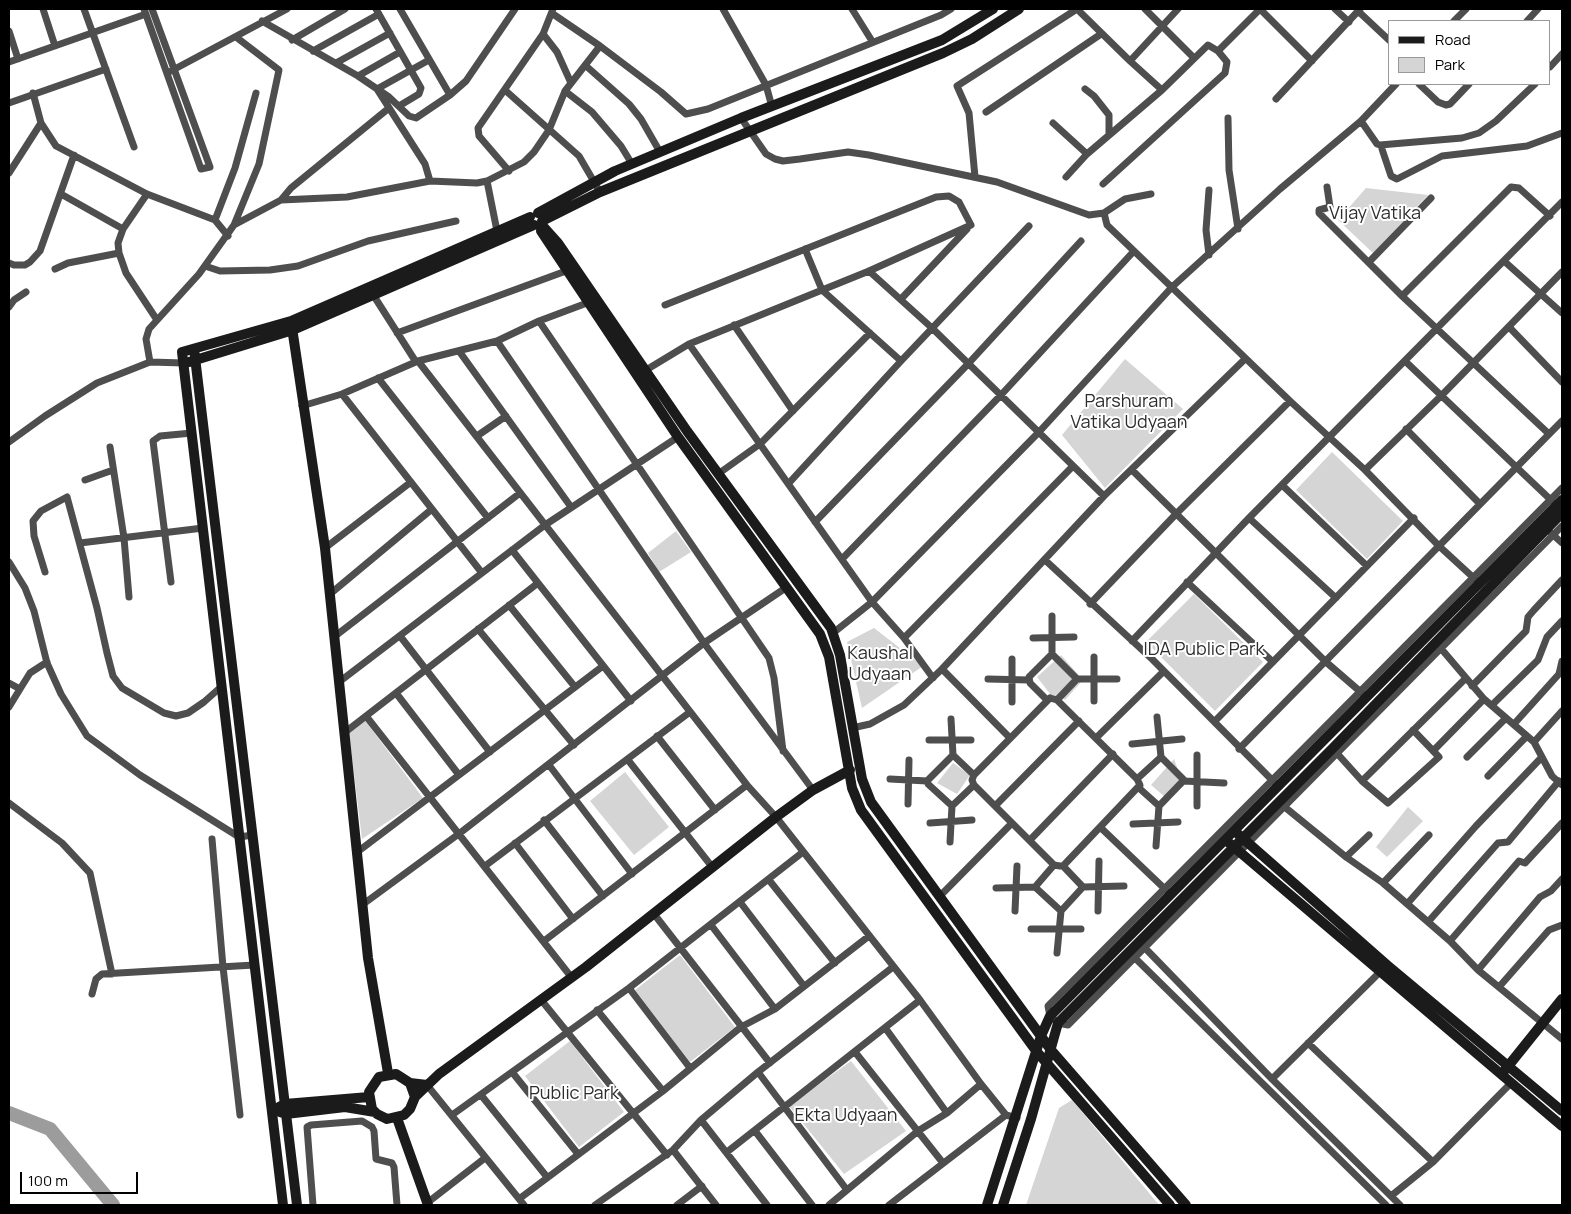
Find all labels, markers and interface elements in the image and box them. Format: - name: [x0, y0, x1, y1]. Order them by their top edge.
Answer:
- legend: [1388, 20, 1551, 85]
- text: Road: [1435, 29, 1471, 50]
- text: Park: [1435, 54, 1465, 75]
- park label: Vijay Vatika: [1329, 203, 1421, 225]
- park label: Parshuram Vatika Udyaan: [1070, 391, 1188, 434]
- park label: IDA Public Park: [1144, 639, 1264, 661]
- park label: Kaushal Udyaan: [847, 643, 913, 686]
- park label: Public Park: [529, 1083, 619, 1105]
- park label: Ekta Udyaan: [794, 1105, 898, 1127]
- scale bar: [22, 1162, 140, 1194]
- text: 100 m: [28, 1170, 68, 1191]

